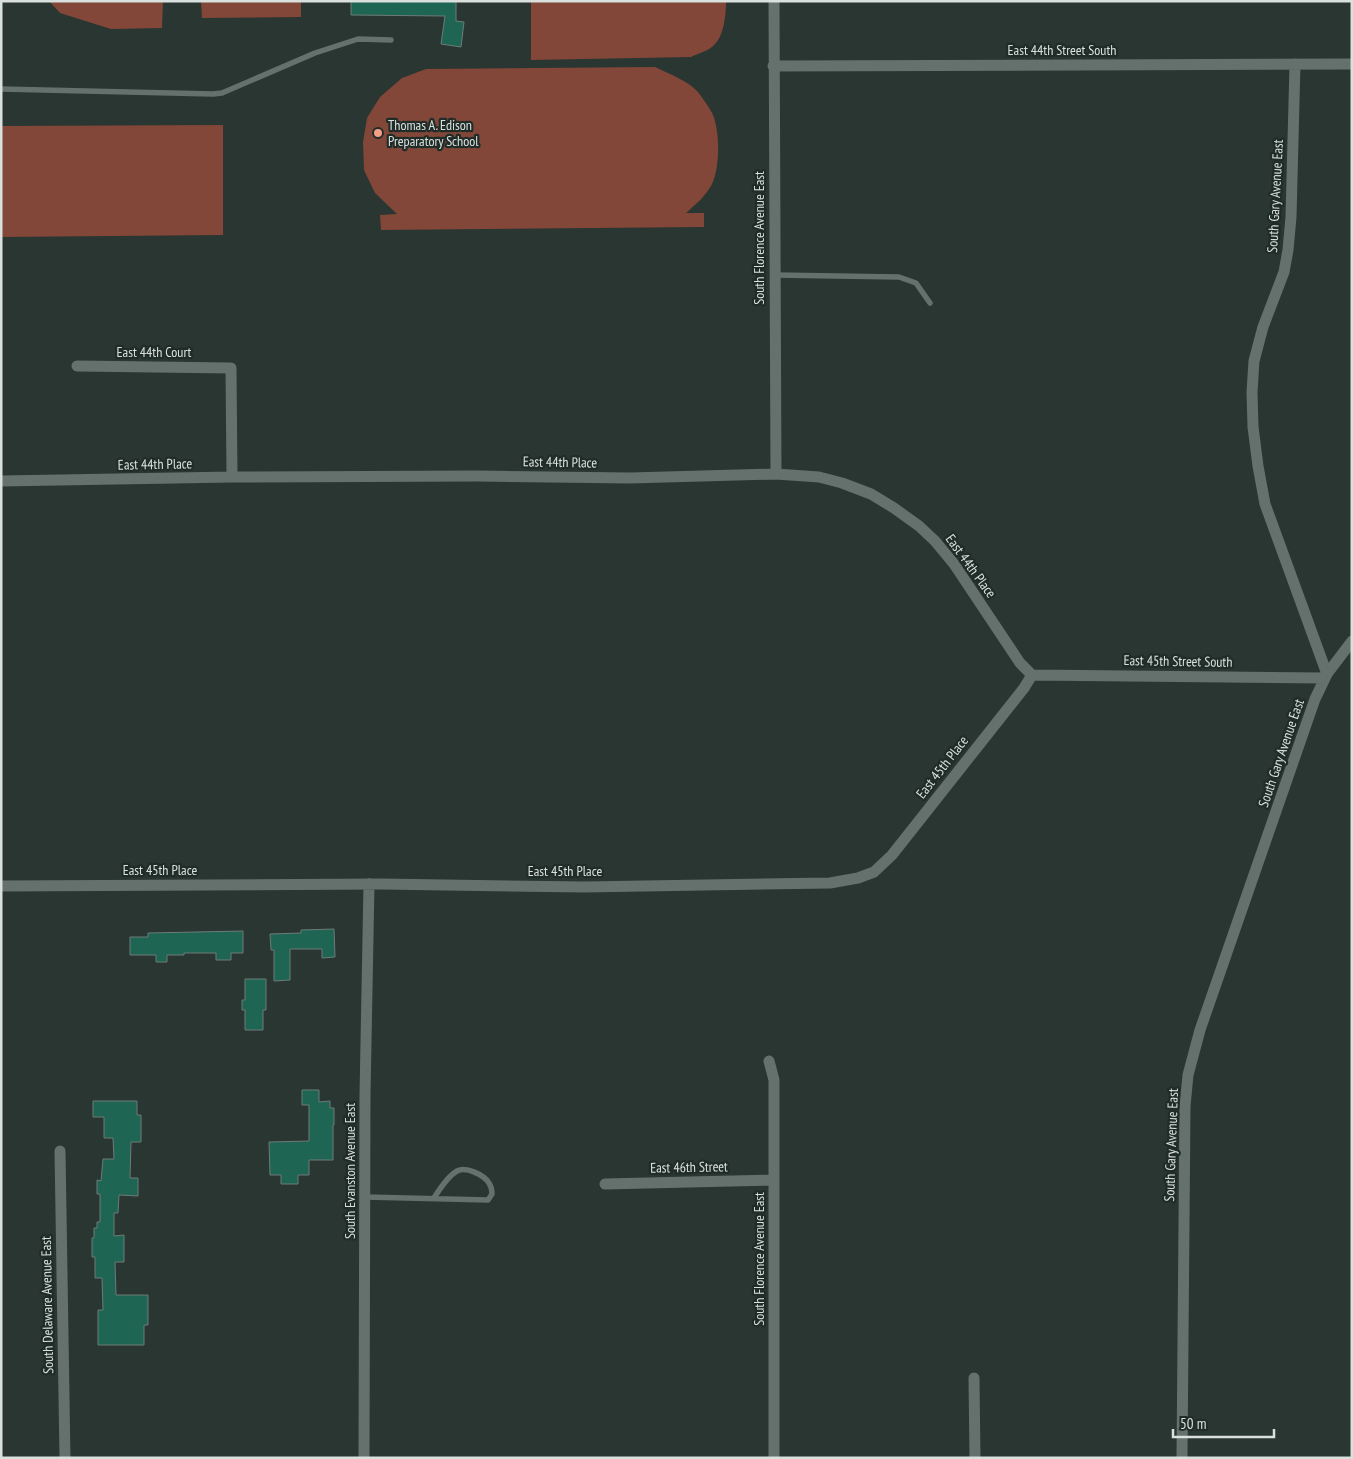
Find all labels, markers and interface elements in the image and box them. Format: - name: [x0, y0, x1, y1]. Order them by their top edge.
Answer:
- street label: East 44th Street South: [1008, 41, 1116, 59]
- place label: Thomas A. Edison Preparatory School: [388, 116, 479, 150]
- marker: Thomas A. Edison Preparatory School: [372, 127, 384, 139]
- street label: South Gary Avenue East: [1263, 139, 1287, 253]
- street label: South Florence Avenue East: [750, 171, 768, 305]
- street label: East 44th Court: [117, 343, 192, 361]
- street label: East 44th Place: [523, 452, 598, 472]
- street label: East 44th Place: [118, 454, 193, 474]
- street label: East 44th Place: [942, 531, 1000, 602]
- street label: East 45th Street South: [1123, 651, 1233, 671]
- street label: South Gary Avenue East: [1254, 696, 1308, 810]
- street label: East 45th Place: [912, 732, 972, 802]
- street label: East 45th Place: [123, 861, 197, 879]
- street label: East 45th Place: [528, 862, 602, 880]
- street label: South Gary Avenue East: [1160, 1088, 1182, 1202]
- street label: South Evanston Avenue East: [341, 1103, 359, 1239]
- street label: East 46th Street: [650, 1157, 728, 1177]
- street label: South Florence Avenue East: [750, 1192, 768, 1326]
- street label: South Delaware Avenue East: [37, 1236, 57, 1374]
- scale bar: [1173, 1406, 1274, 1438]
- text: 50 m: [1180, 1414, 1206, 1433]

